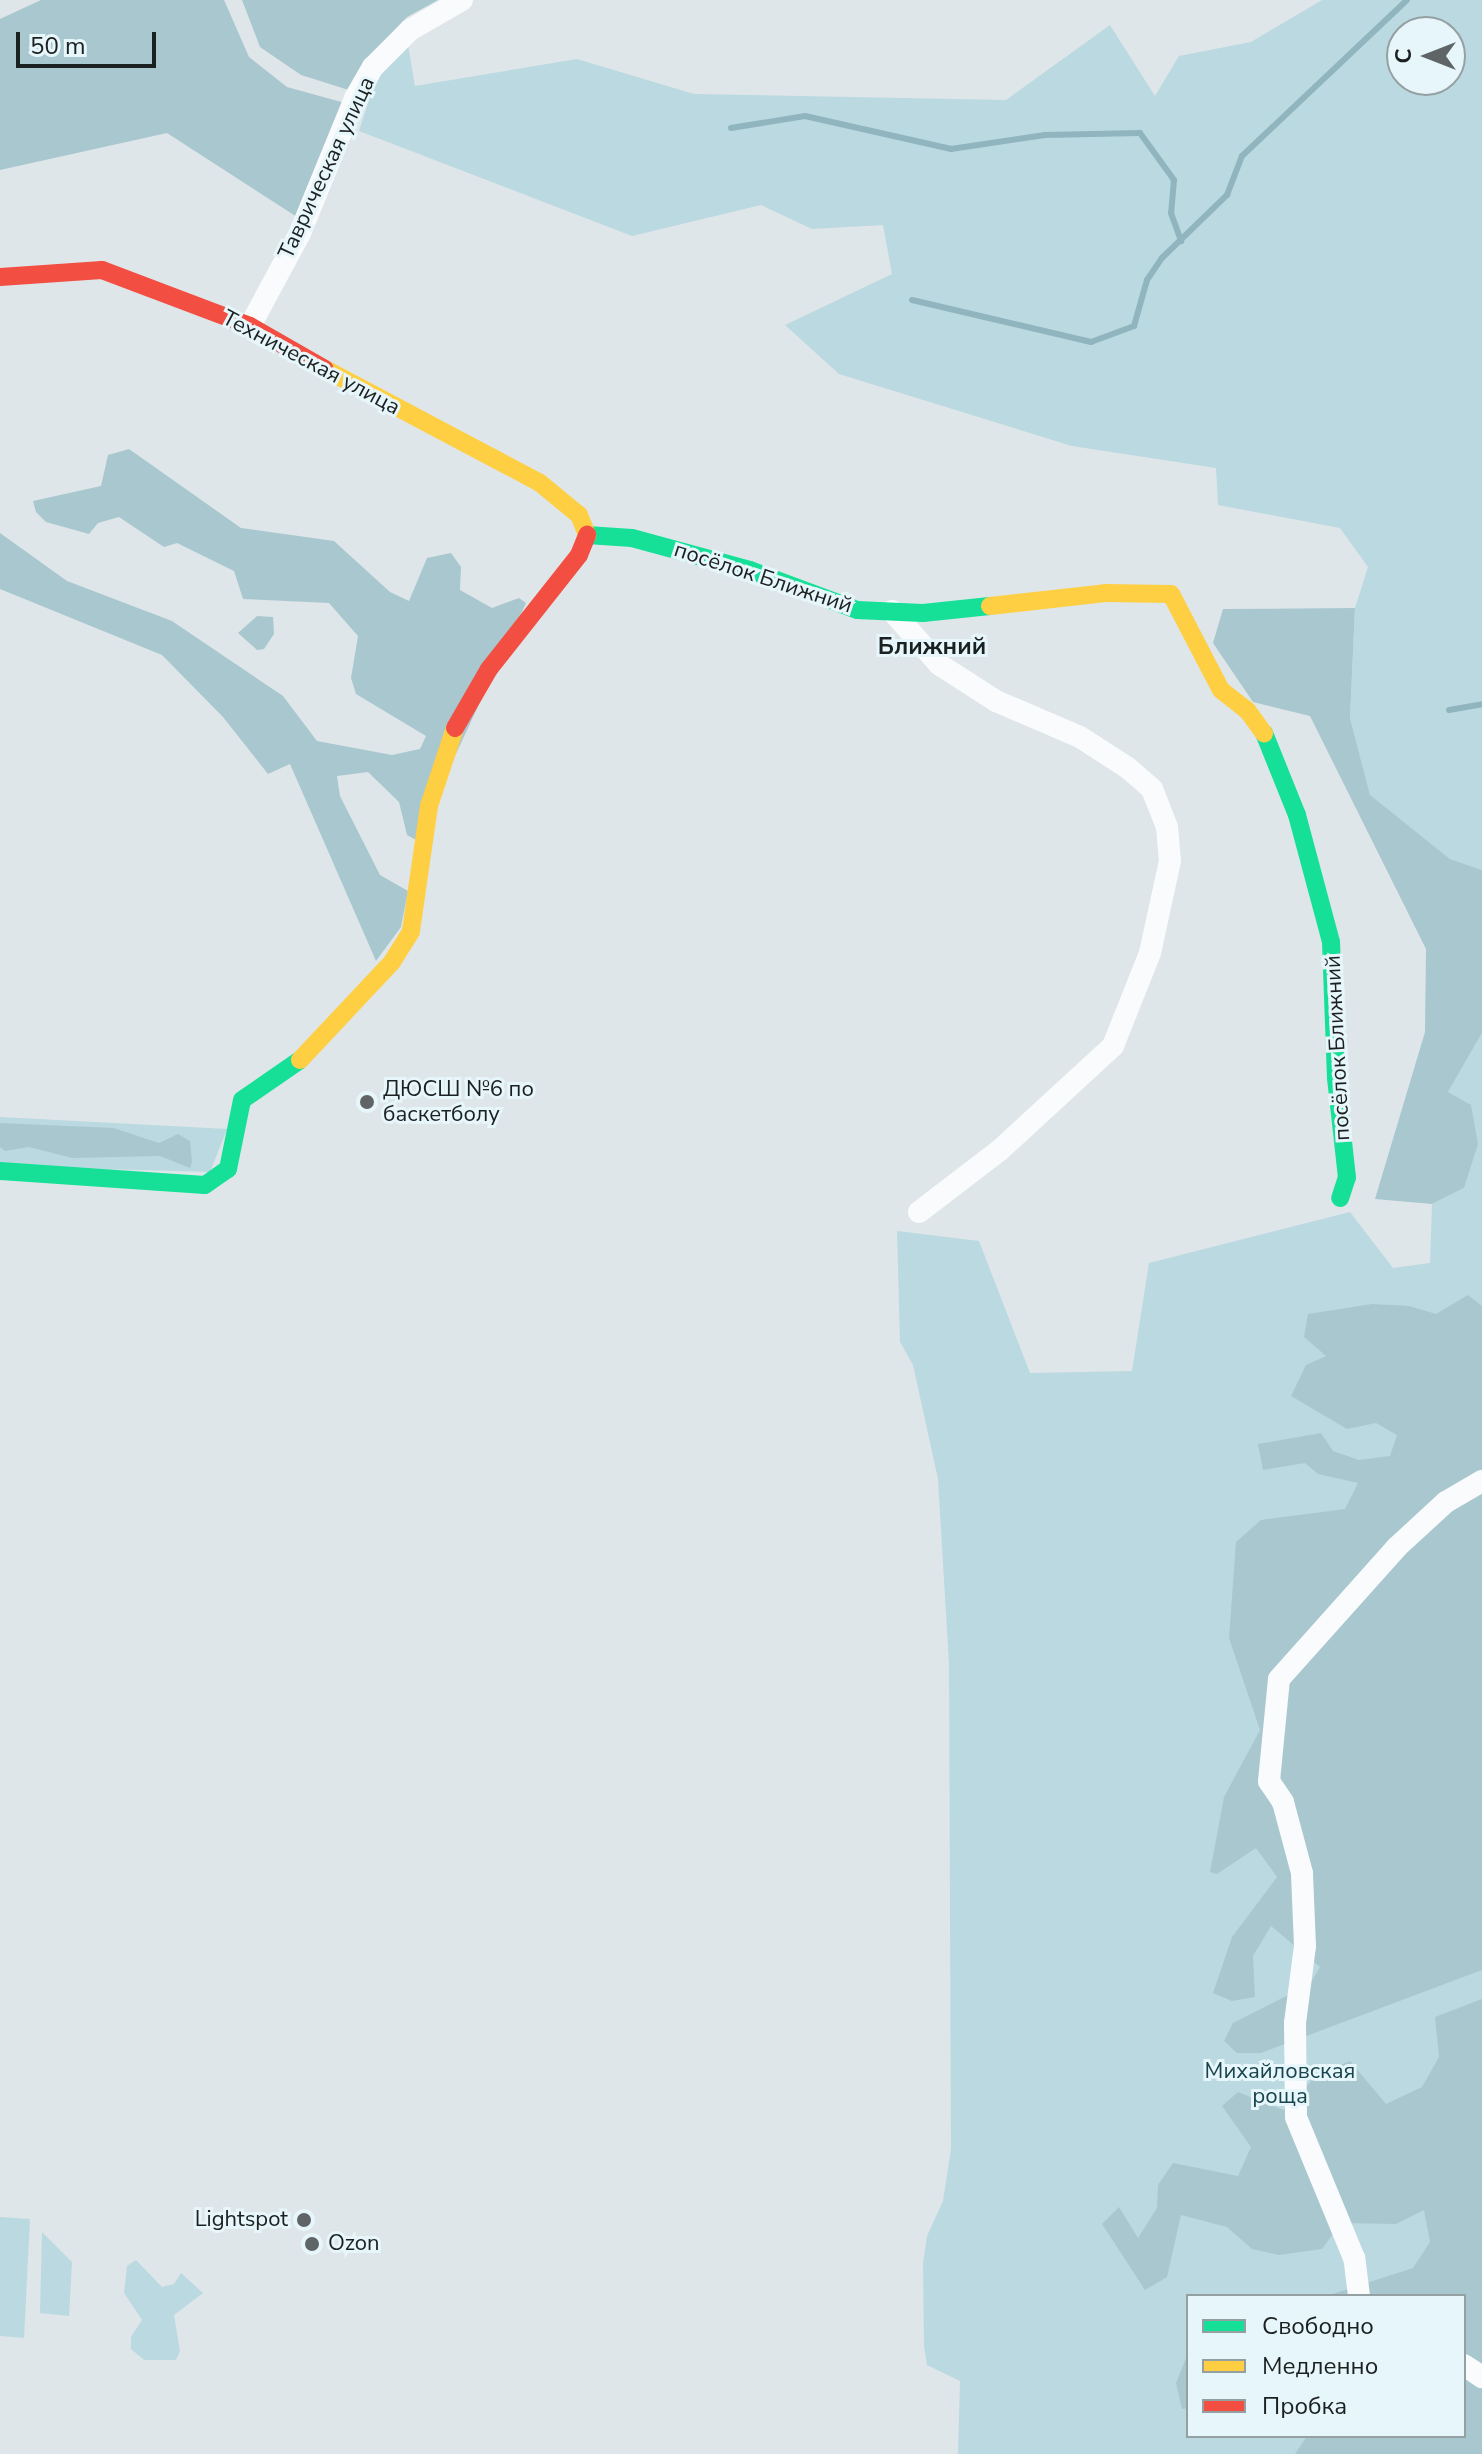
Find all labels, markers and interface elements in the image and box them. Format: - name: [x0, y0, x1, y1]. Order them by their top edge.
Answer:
- scale bar: [20, 16, 160, 66]
- north arrow: [1386, 16, 1466, 96]
- text: 50 m: [30, 30, 86, 62]
- text: С: [1389, 49, 1419, 63]
- street label: Таврическая улица: [273, 73, 381, 263]
- street label: Техническая улица: [218, 305, 404, 421]
- street label: посёлок Ближний: [671, 537, 855, 619]
- district label: Ближний: [878, 633, 986, 661]
- street label: посёлок Ближний: [1320, 955, 1356, 1141]
- place label: ДЮСШ №6 по баскетболу: [383, 1076, 534, 1128]
- marker: ДЮСШ №6 по баскетболу: [358, 1093, 376, 1111]
- park label: Михайловская роща: [1205, 2058, 1355, 2110]
- place label: Lightspot: [195, 2207, 288, 2233]
- marker: Lightspot: [295, 2211, 313, 2229]
- place label: Ozon: [328, 2231, 380, 2257]
- marker: Ozon: [303, 2235, 321, 2253]
- legend: [1186, 2294, 1466, 2438]
- text: Свободно: [1262, 2310, 1374, 2342]
- text: Медленно: [1262, 2350, 1378, 2382]
- text: Пробка: [1262, 2390, 1347, 2422]

